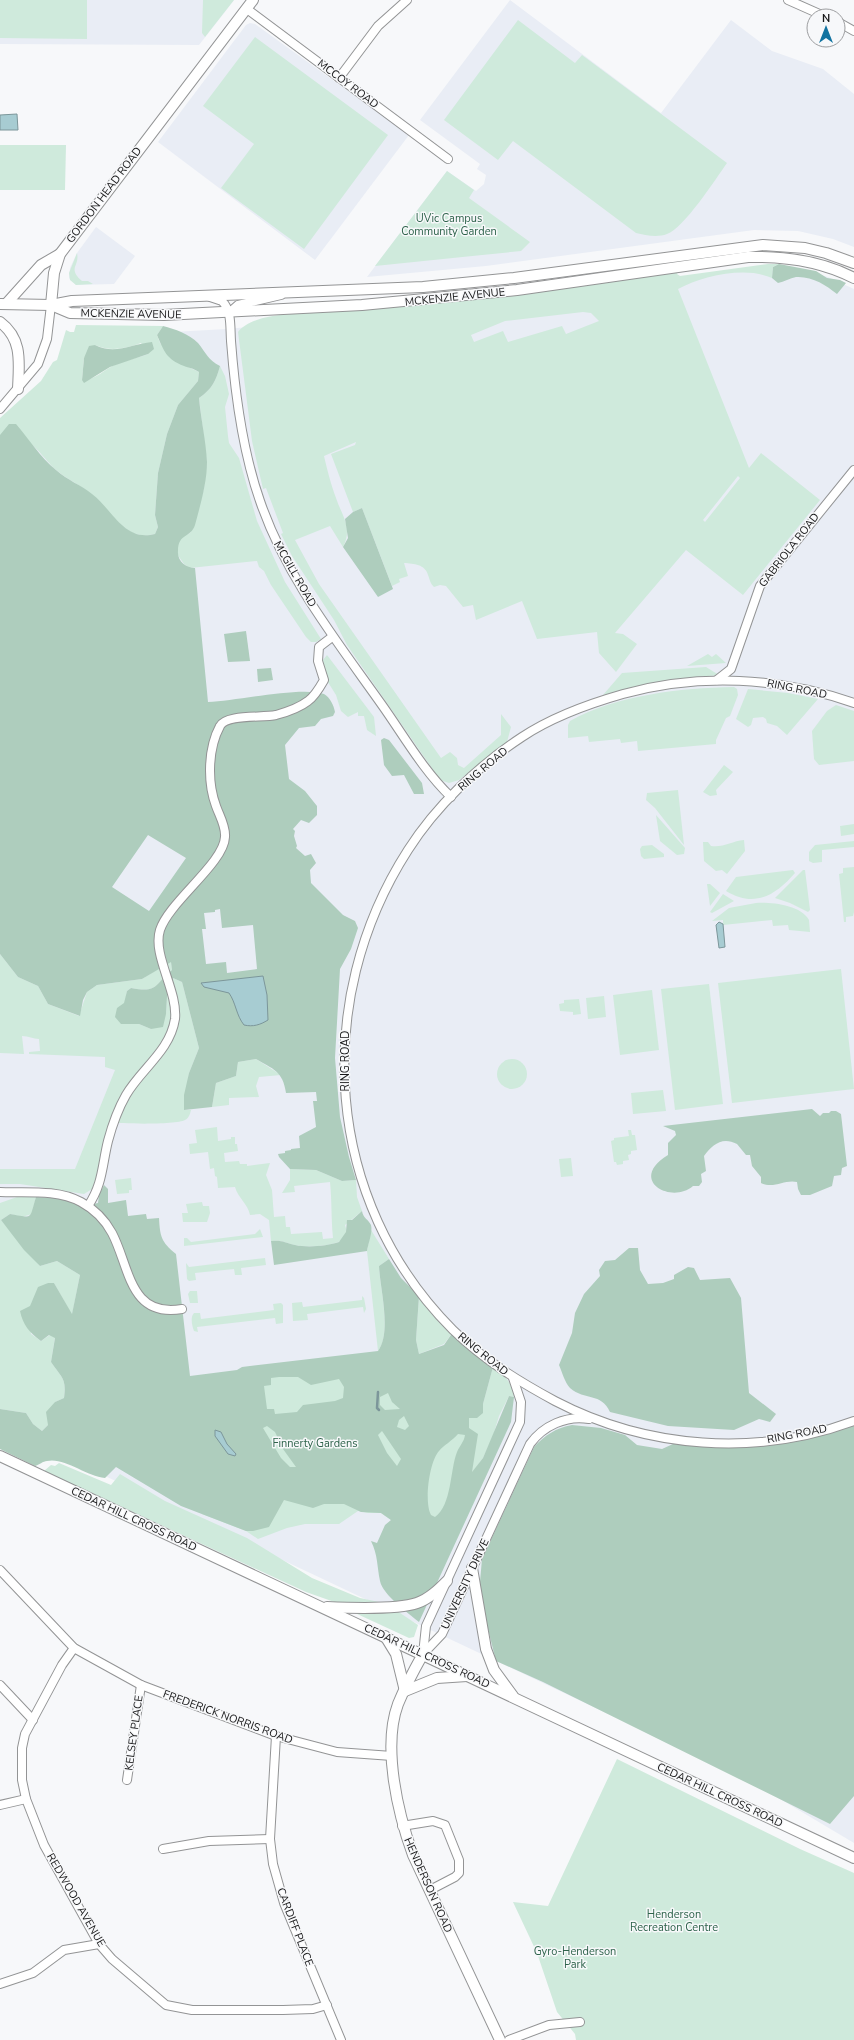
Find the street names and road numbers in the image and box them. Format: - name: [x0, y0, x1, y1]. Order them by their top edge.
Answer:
- street label: MCCOY ROAD: [314, 56, 382, 112]
- street label: GORDON HEAD ROAD: [63, 144, 145, 246]
- street label: MCKENZIE AVENUE: [404, 284, 506, 310]
- street label: MCKENZIE AVENUE: [81, 306, 181, 322]
- street label: GABRIOLA ROAD: [755, 510, 823, 590]
- street label: MCGILL ROAD: [270, 538, 320, 610]
- street label: RING ROAD: [766, 676, 828, 702]
- street label: RING ROAD: [455, 744, 511, 794]
- street label: RING ROAD: [338, 1031, 353, 1091]
- street label: RING ROAD: [455, 1329, 511, 1379]
- street label: RING ROAD: [766, 1421, 828, 1447]
- street label: CEDAR HILL CROSS ROAD: [69, 1483, 199, 1555]
- street label: UNIVERSITY DRIVE: [437, 1536, 493, 1632]
- street label: CEDAR HILL CROSS ROAD: [362, 1620, 492, 1692]
- street label: FREDERICK NORRIS ROAD: [161, 1686, 295, 1748]
- street label: KELSEY PLACE: [121, 1694, 147, 1772]
- street label: CEDAR HILL CROSS ROAD: [655, 1759, 785, 1831]
- street label: HENDERSON ROAD: [400, 1835, 456, 1935]
- street label: REDWOOD AVENUE: [43, 1851, 109, 1949]
- street label: CARDIFF PLACE: [273, 1886, 317, 1968]

